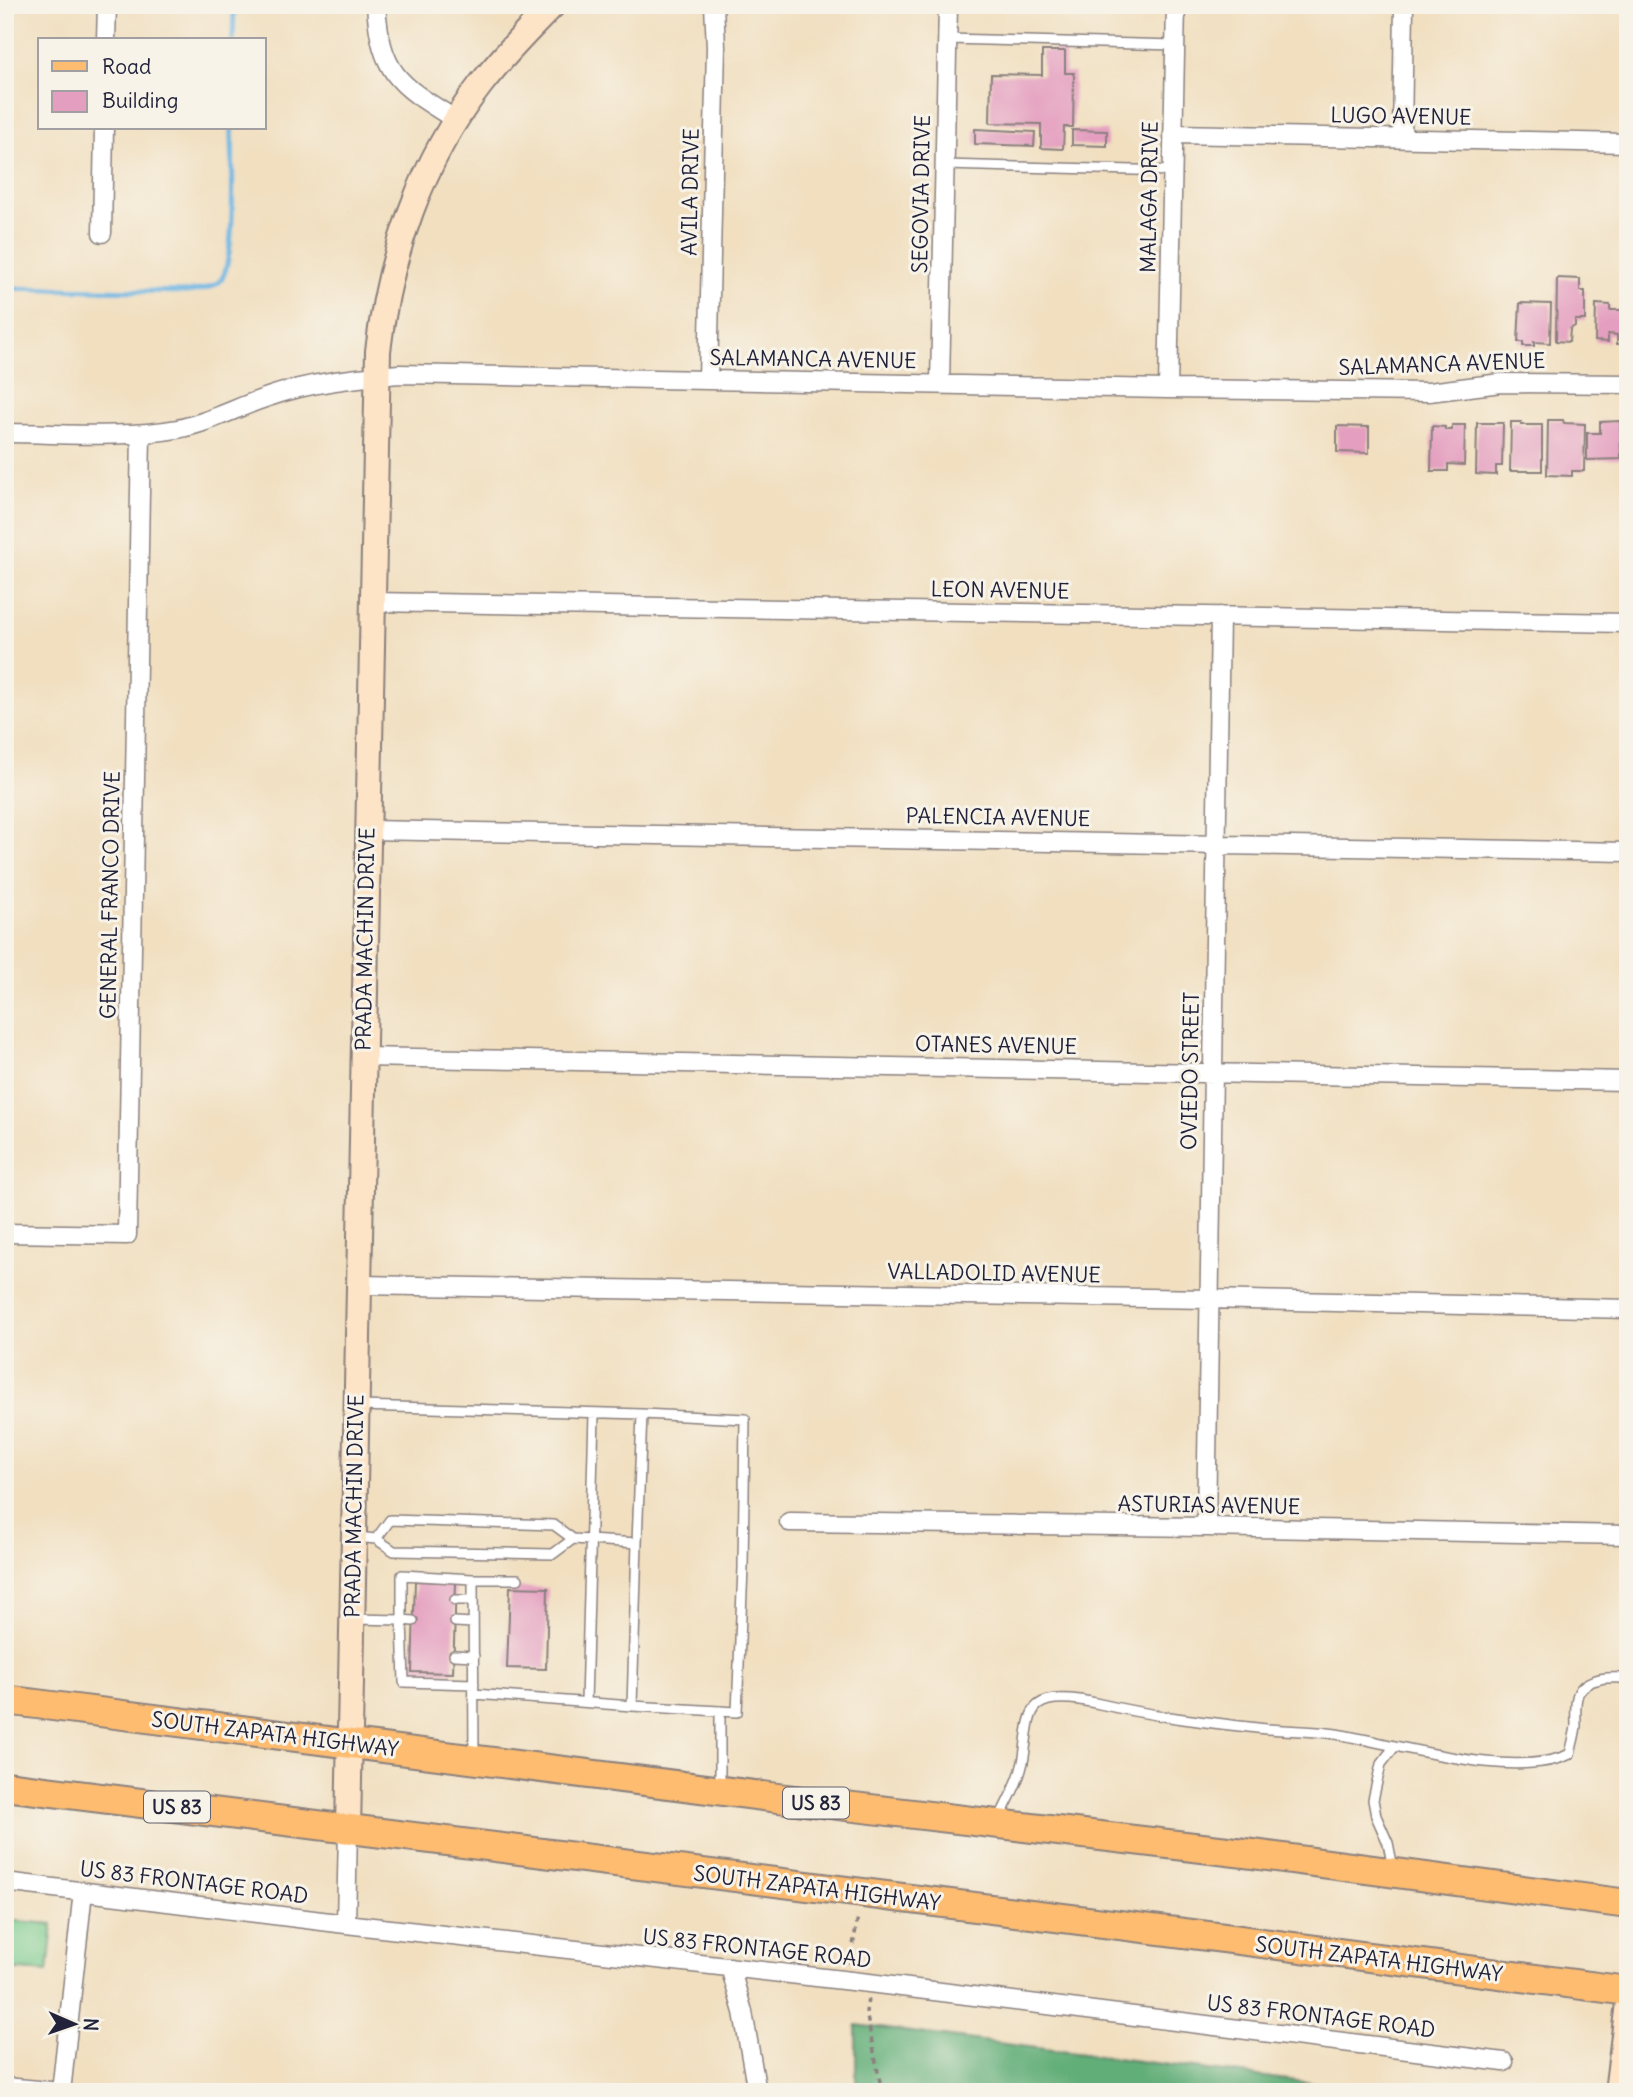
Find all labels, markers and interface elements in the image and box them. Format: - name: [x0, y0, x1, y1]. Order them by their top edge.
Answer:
- legend: [38, 38, 266, 130]
- text: Road: [102, 53, 151, 80]
- text: Building: [102, 87, 178, 114]
- street label: LUGO AVENUE: [1330, 101, 1472, 131]
- street label: SEGOVIA DRIVE: [906, 114, 936, 274]
- street label: MALAGA DRIVE: [1134, 121, 1164, 273]
- street label: AVILA DRIVE: [675, 128, 705, 256]
- street label: SALAMANCA AVENUE: [709, 344, 917, 374]
- street label: SALAMANCA AVENUE: [1338, 347, 1546, 381]
- street label: LEON AVENUE: [930, 575, 1070, 605]
- street label: GENERAL FRANCO DRIVE: [94, 771, 126, 1019]
- street label: PALENCIA AVENUE: [905, 802, 1091, 832]
- street label: PRADA MACHIN DRIVE: [350, 827, 380, 1051]
- street label: OVIEDO STREET: [1175, 992, 1205, 1150]
- street label: OTANES AVENUE: [915, 1030, 1077, 1060]
- street label: VALLADOLID AVENUE: [887, 1258, 1101, 1288]
- street label: PRADA MACHIN DRIVE: [339, 1394, 369, 1618]
- street label: ASTURIAS AVENUE: [1117, 1490, 1301, 1520]
- street label: SOUTH ZAPATA HIGHWAY: [150, 1705, 400, 1763]
- road number: US 83: [783, 1787, 849, 1818]
- road number: US 83: [144, 1792, 210, 1823]
- street label: US 83 FRONTAGE ROAD: [78, 1855, 310, 1909]
- street label: SOUTH ZAPATA HIGHWAY: [692, 1859, 942, 1917]
- street label: US 83 FRONTAGE ROAD: [641, 1923, 873, 1973]
- street label: SOUTH ZAPATA HIGHWAY: [1254, 1930, 1504, 1988]
- north arrow: [38, 1988, 108, 2058]
- street label: US 83 FRONTAGE ROAD: [1205, 1989, 1437, 2043]
- text: N: [79, 2018, 103, 2032]

